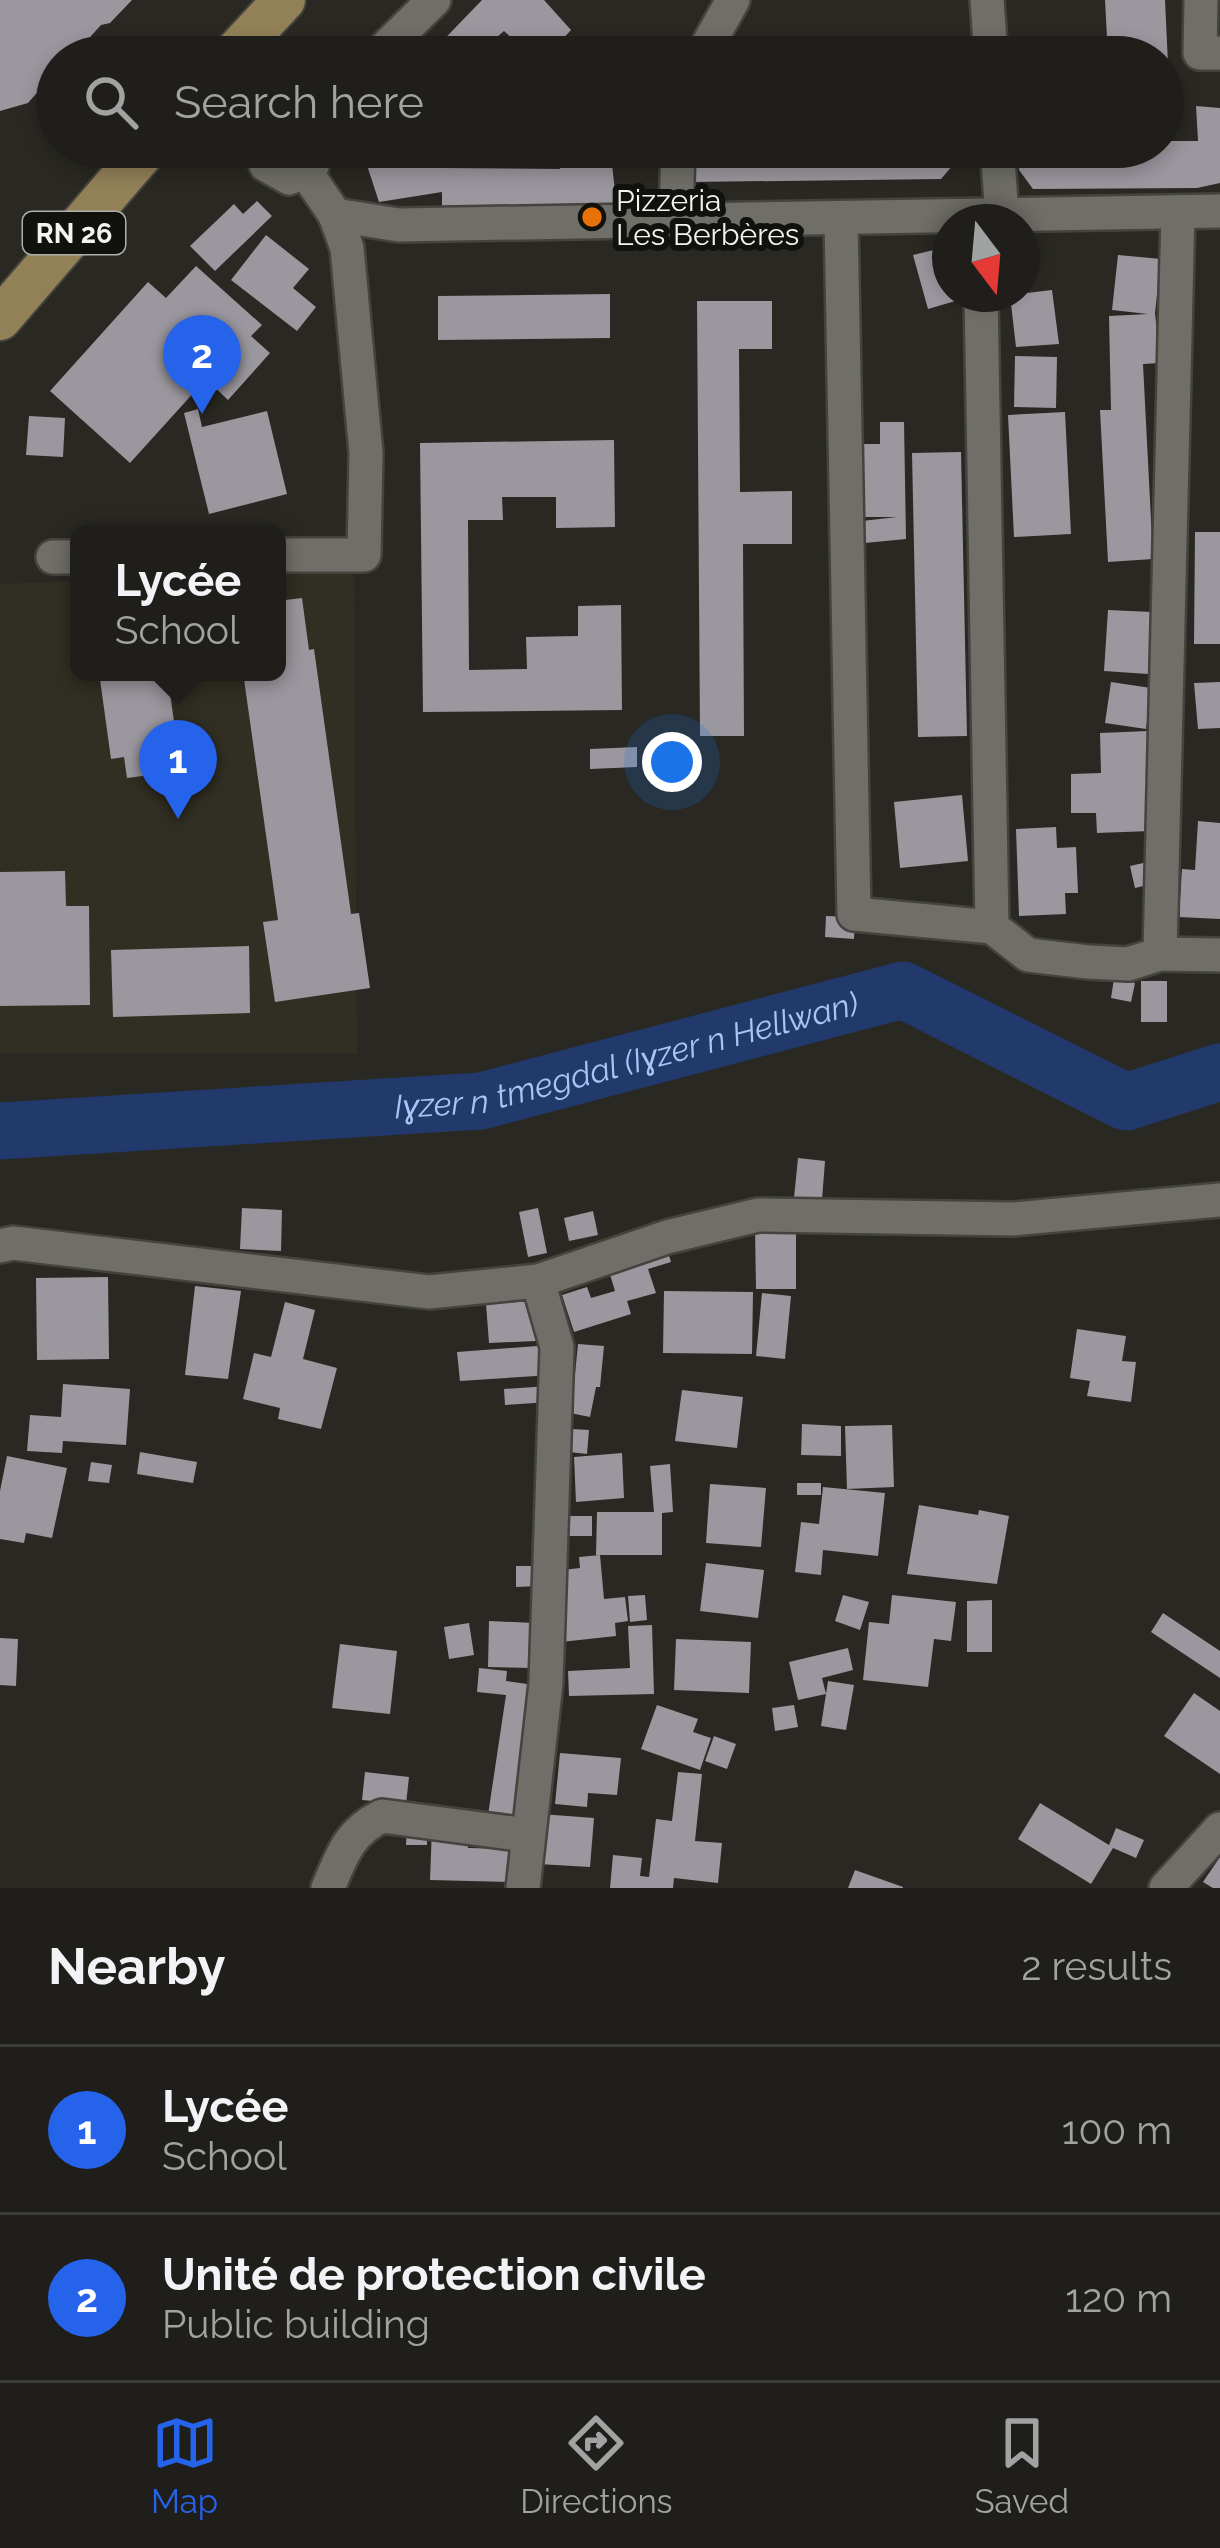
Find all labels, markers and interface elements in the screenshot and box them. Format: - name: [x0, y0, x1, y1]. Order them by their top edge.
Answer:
- search box: [36, 36, 1184, 168]
- icon: search: [78, 69, 144, 135]
- text: Search here: [174, 76, 424, 129]
- place label: Pizzeria Les Berbères: [616, 183, 799, 252]
- marker: Pizzeria Les Berbères: [579, 204, 605, 230]
- north arrow: [932, 204, 1040, 312]
- road number: RN 26: [23, 212, 125, 254]
- pin: 2: [163, 315, 241, 414]
- popup: [70, 525, 286, 681]
- text: Lycée: [115, 554, 241, 607]
- text: School: [115, 607, 240, 653]
- pin: 1: [139, 720, 217, 819]
- your location: [642, 732, 702, 792]
- water label: Iɣzer n tmegdal (Iɣzer n Hellwan): [393, 983, 862, 1126]
- text: Nearby: [48, 1936, 225, 1996]
- text: 2 results: [1021, 1943, 1172, 1989]
- text: Lycée: [162, 2080, 288, 2133]
- text: 1: [77, 2107, 97, 2153]
- text: 100 m: [1062, 2107, 1172, 2153]
- text: School: [162, 2133, 287, 2179]
- text: Unité de protection civile: [162, 2248, 706, 2301]
- text: 2: [76, 2275, 98, 2321]
- text: 120 m: [1065, 2275, 1172, 2321]
- text: Public building: [162, 2301, 430, 2347]
- tab: Map: [151, 2410, 218, 2521]
- tab: Directions: [520, 2410, 673, 2521]
- tab: Saved: [975, 2410, 1069, 2521]

